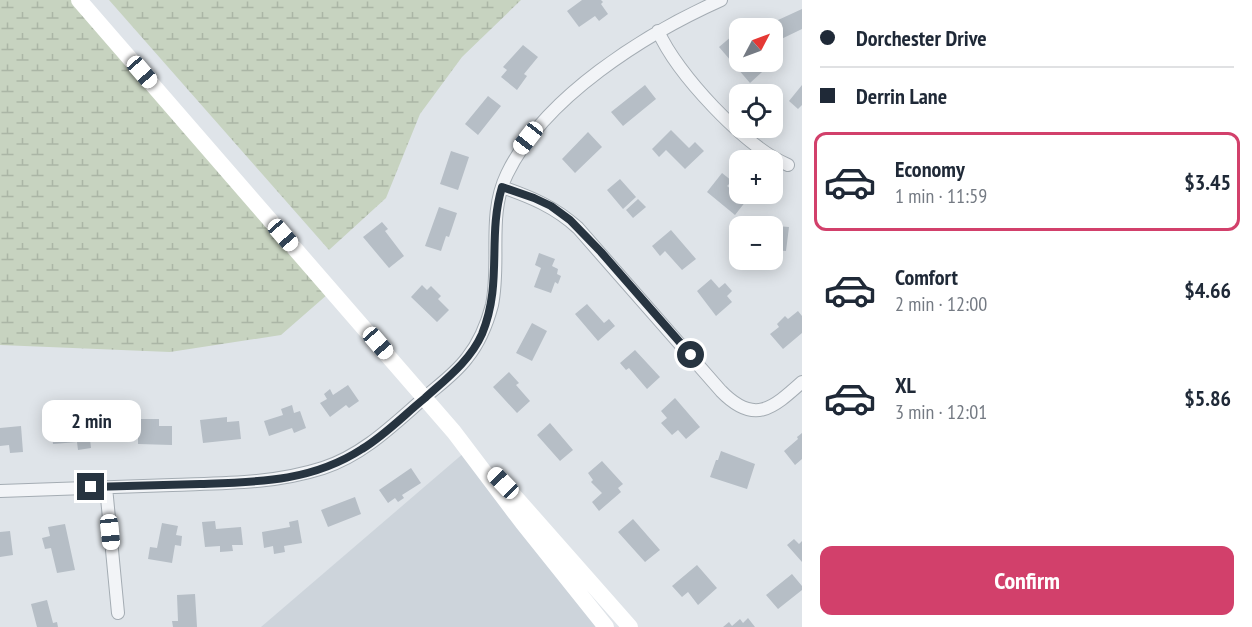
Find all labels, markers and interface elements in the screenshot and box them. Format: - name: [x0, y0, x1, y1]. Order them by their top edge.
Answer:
- north arrow: [729, 18, 783, 72]
- map controls: [729, 18, 783, 270]
- text: Dorchester Drive: [856, 24, 987, 52]
- car: [123, 53, 161, 91]
- text: Derrin Lane: [856, 82, 947, 110]
- button: locate: [729, 84, 783, 138]
- car: [510, 118, 546, 158]
- button: +: [729, 150, 783, 204]
- icon: car: [823, 155, 877, 209]
- text: Economy: [895, 155, 965, 183]
- text: $3.45: [1184, 168, 1231, 196]
- text: 1 min · 11:59: [895, 183, 987, 209]
- car: [264, 216, 302, 254]
- button: −: [729, 216, 783, 270]
- icon: car: [823, 263, 877, 317]
- text: Comfort: [895, 263, 958, 291]
- text: $4.66: [1184, 276, 1231, 304]
- text: 2 min · 12:00: [895, 291, 987, 317]
- car: [359, 324, 397, 362]
- route start: [677, 341, 704, 368]
- icon: car: [823, 371, 877, 425]
- text: XL: [895, 371, 916, 399]
- text: $5.86: [1184, 384, 1231, 412]
- text: 3 min · 12:01: [895, 399, 987, 425]
- callout: 2 min: [42, 400, 140, 442]
- text: 2 min: [71, 408, 112, 434]
- car: [484, 464, 522, 502]
- route end: [77, 473, 104, 500]
- car: [99, 513, 121, 551]
- button: Confirm: [820, 546, 1234, 615]

